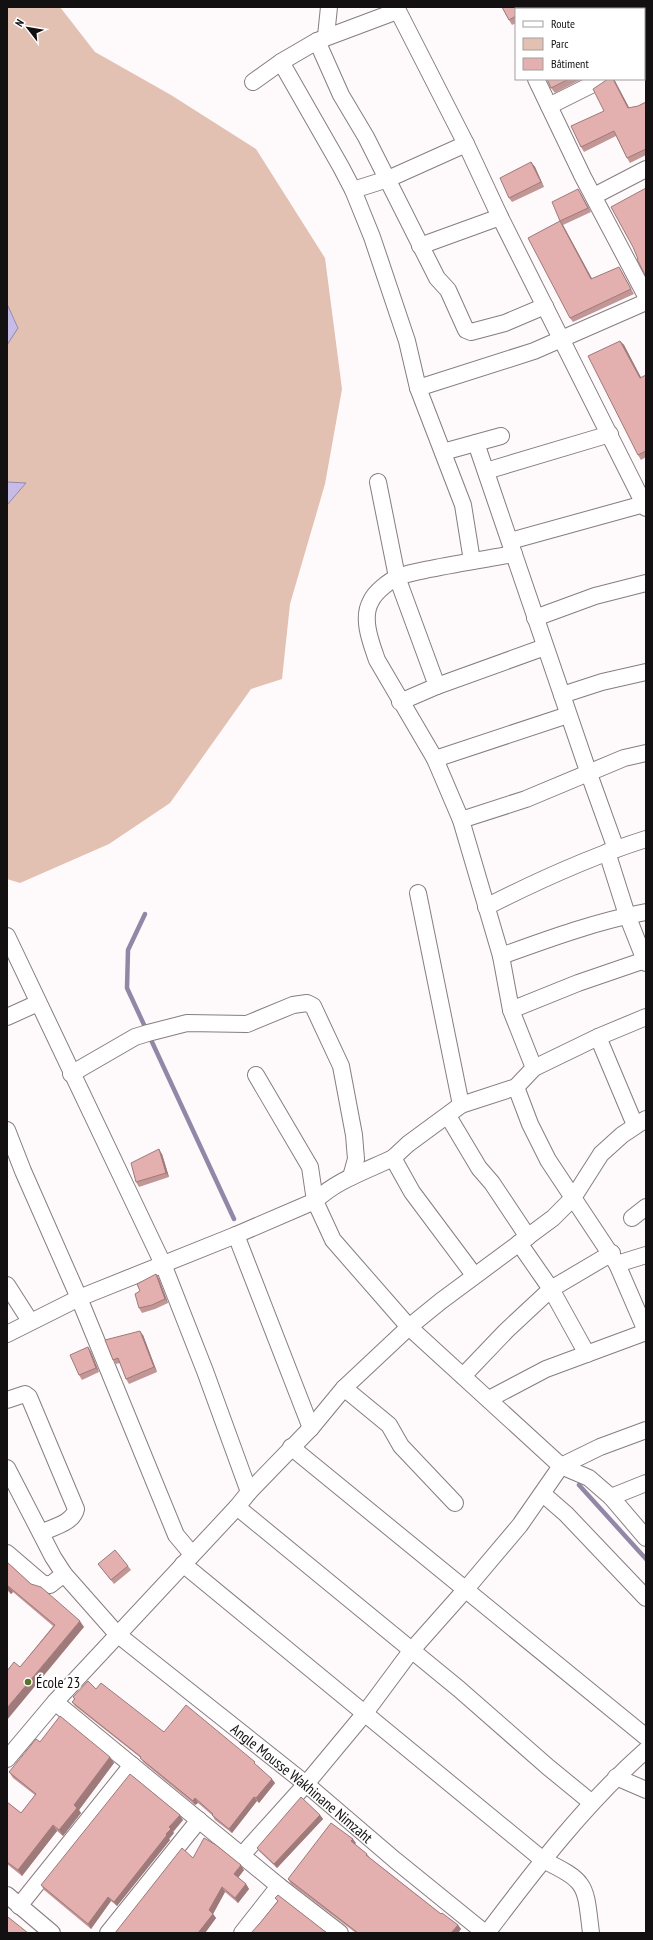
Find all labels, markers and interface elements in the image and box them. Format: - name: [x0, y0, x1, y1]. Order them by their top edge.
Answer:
- north arrow: [8, 8, 48, 48]
- legend: [515, 8, 645, 80]
- text: Route: [551, 16, 575, 31]
- text: N: [12, 17, 27, 29]
- text: Parc: [551, 36, 569, 51]
- text: Bâtiment: [551, 56, 589, 71]
- place label: École 23: [36, 1673, 80, 1692]
- marker: École 23: [23, 1677, 33, 1687]
- street label: Angle Mousse Wakhinane Nimzaht: [227, 1719, 377, 1847]

